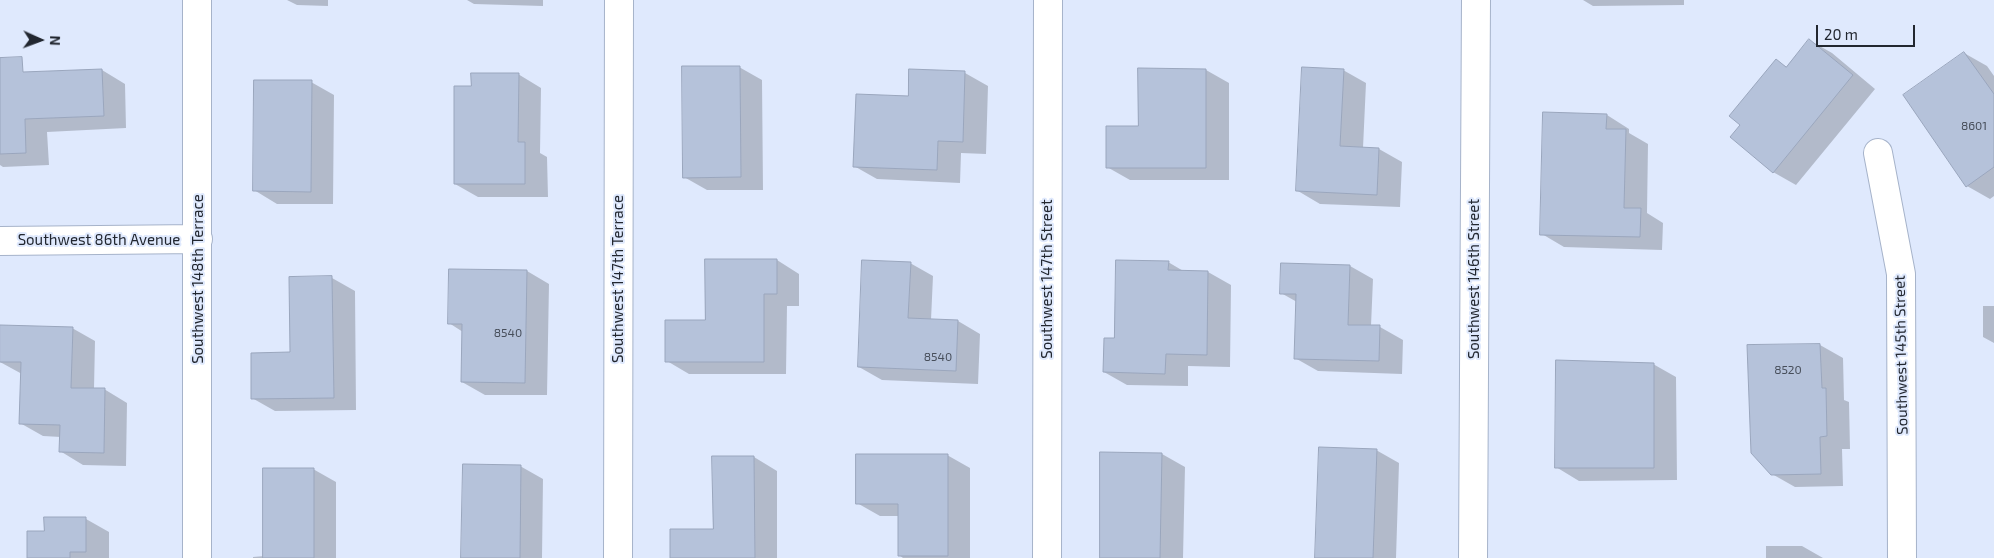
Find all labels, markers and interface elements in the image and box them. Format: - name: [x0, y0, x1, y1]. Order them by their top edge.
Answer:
- north arrow: [15, 15, 65, 65]
- scale bar: [1819, 15, 1918, 47]
- text: 20 m: [1824, 25, 1858, 43]
- text: N: [47, 35, 64, 46]
- house number: 8601: [1961, 119, 1987, 133]
- street label: Southwest 148th Terrace: [189, 194, 207, 364]
- street label: Southwest 147th Terrace: [609, 195, 627, 363]
- street label: Southwest 147th Street: [1038, 199, 1056, 359]
- street label: Southwest 146th Street: [1465, 199, 1483, 359]
- street label: Southwest 86th Avenue: [18, 231, 180, 249]
- street label: Southwest 145th Street: [1891, 275, 1911, 435]
- house number: 8540: [494, 326, 522, 340]
- house number: 8540: [924, 350, 952, 364]
- house number: 8520: [1774, 363, 1802, 377]

